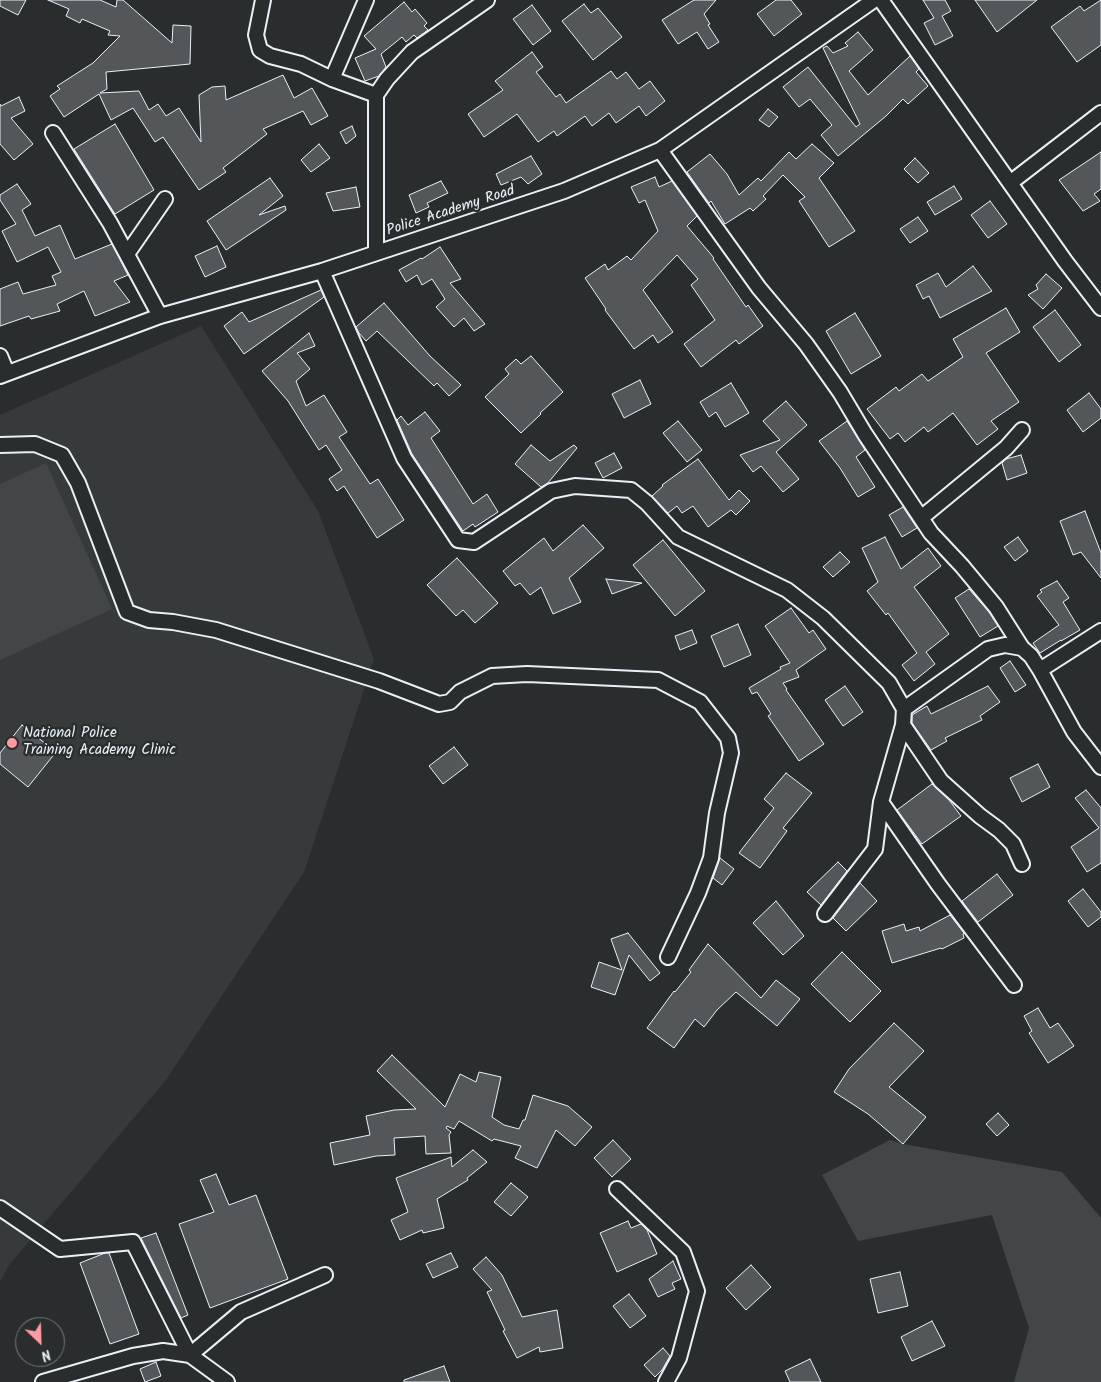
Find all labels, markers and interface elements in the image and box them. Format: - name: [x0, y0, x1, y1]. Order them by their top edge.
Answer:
- street label: Police Academy Road: [385, 183, 517, 241]
- place label: National Police Training Academy Clinic: [23, 725, 176, 760]
- marker: National Police Training Academy Clinic: [5, 736, 19, 750]
- north arrow: [15, 1317, 65, 1367]
- text: N: [37, 1343, 54, 1367]

